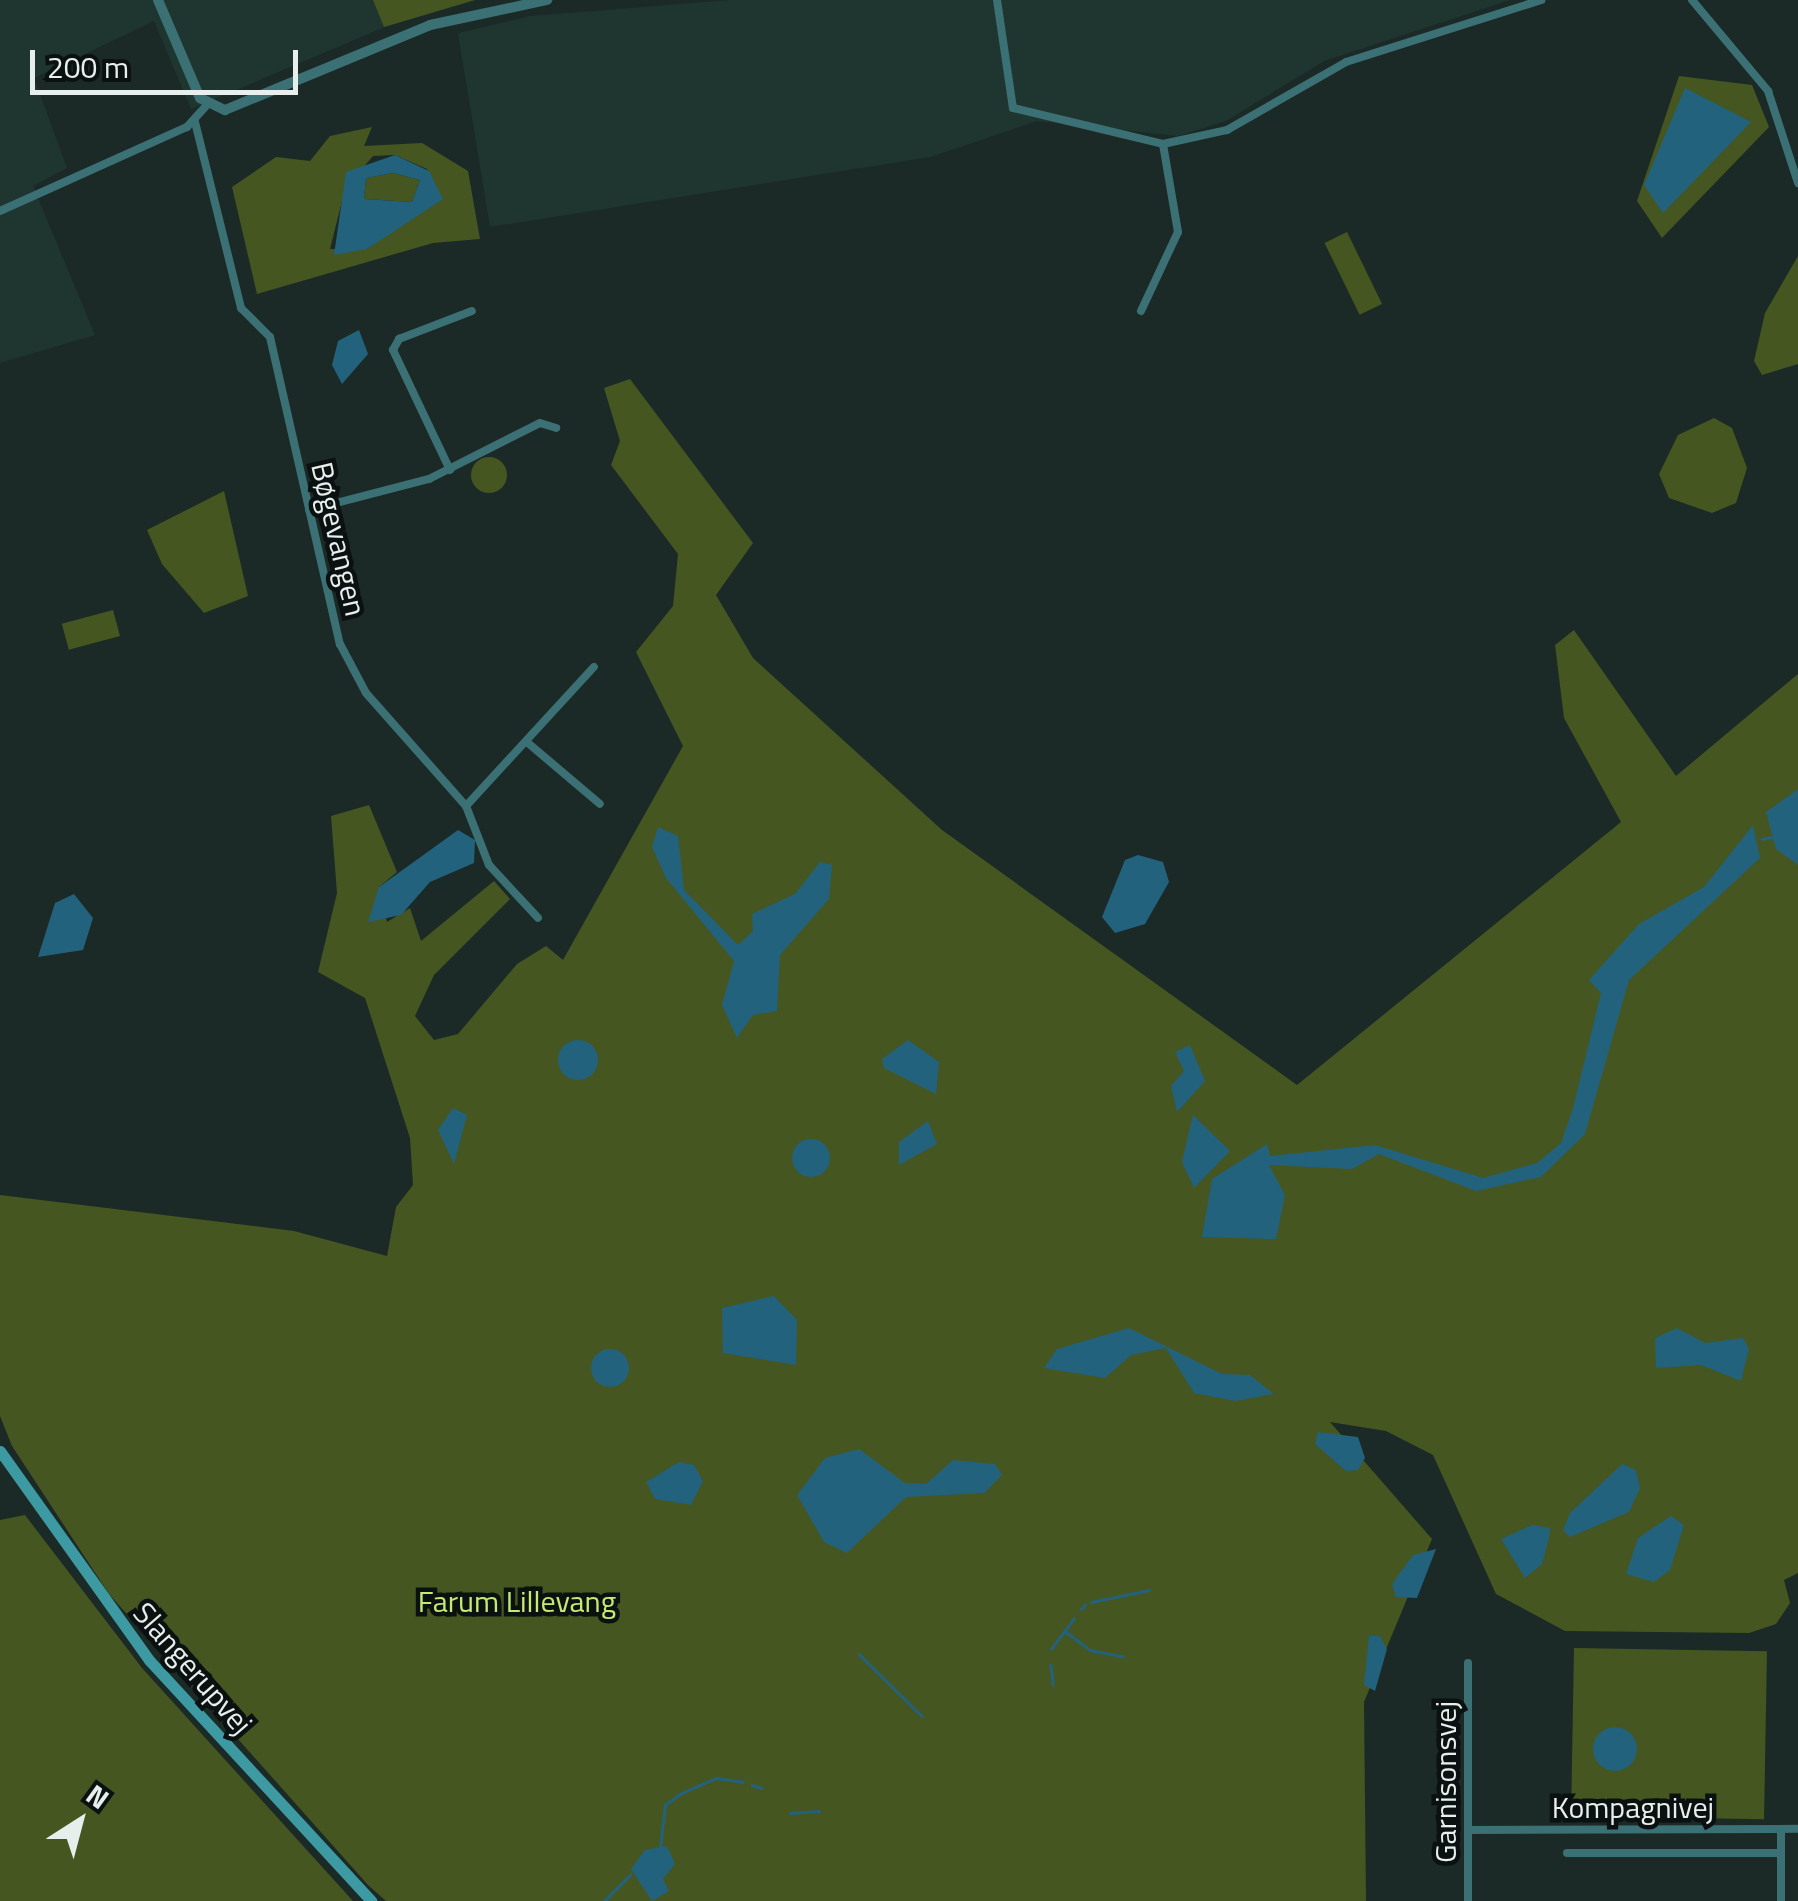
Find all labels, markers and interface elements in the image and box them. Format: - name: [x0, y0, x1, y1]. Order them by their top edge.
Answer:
- scale bar: [35, 30, 302, 92]
- text: 200 m: [47, 44, 129, 90]
- street label: Bøgevangen: [304, 459, 374, 619]
- park label: Farum Lillevang: [418, 1583, 616, 1619]
- street label: Slangerupvej: [126, 1595, 260, 1741]
- street label: Garnisonsvej: [1427, 1701, 1463, 1863]
- north arrow: [30, 1771, 130, 1871]
- text: N: [77, 1773, 118, 1819]
- street label: Kompagnivej: [1552, 1789, 1714, 1825]

